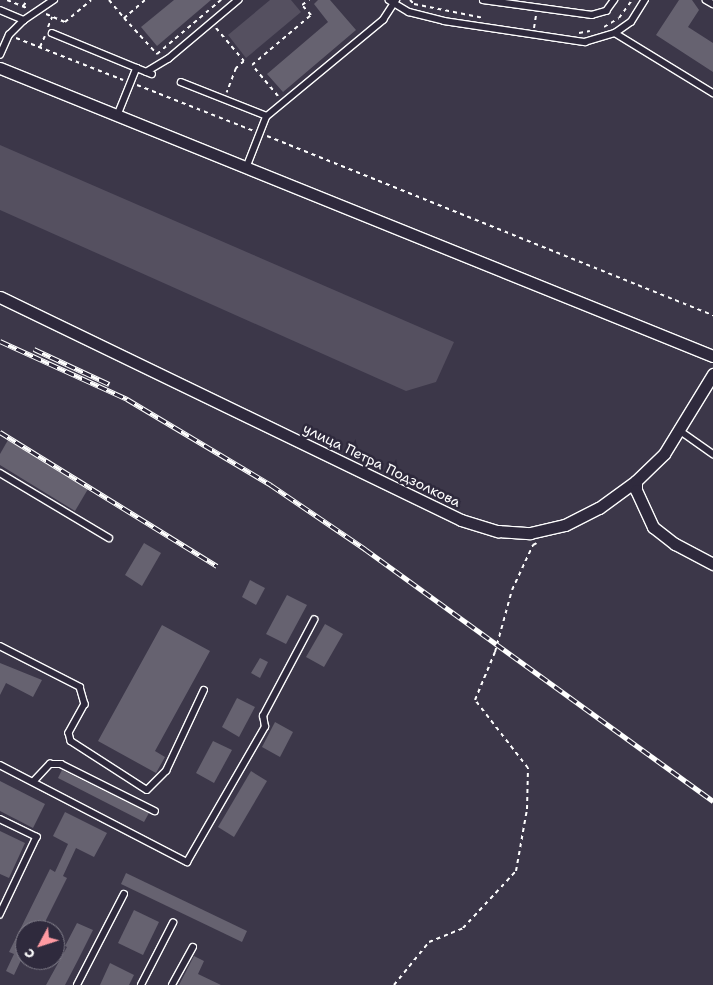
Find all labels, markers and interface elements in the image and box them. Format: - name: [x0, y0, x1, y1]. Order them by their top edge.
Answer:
- street label: улица Петра Подзолкова: [300, 419, 464, 511]
- north arrow: [15, 920, 65, 970]
- text: С: [20, 945, 39, 963]

